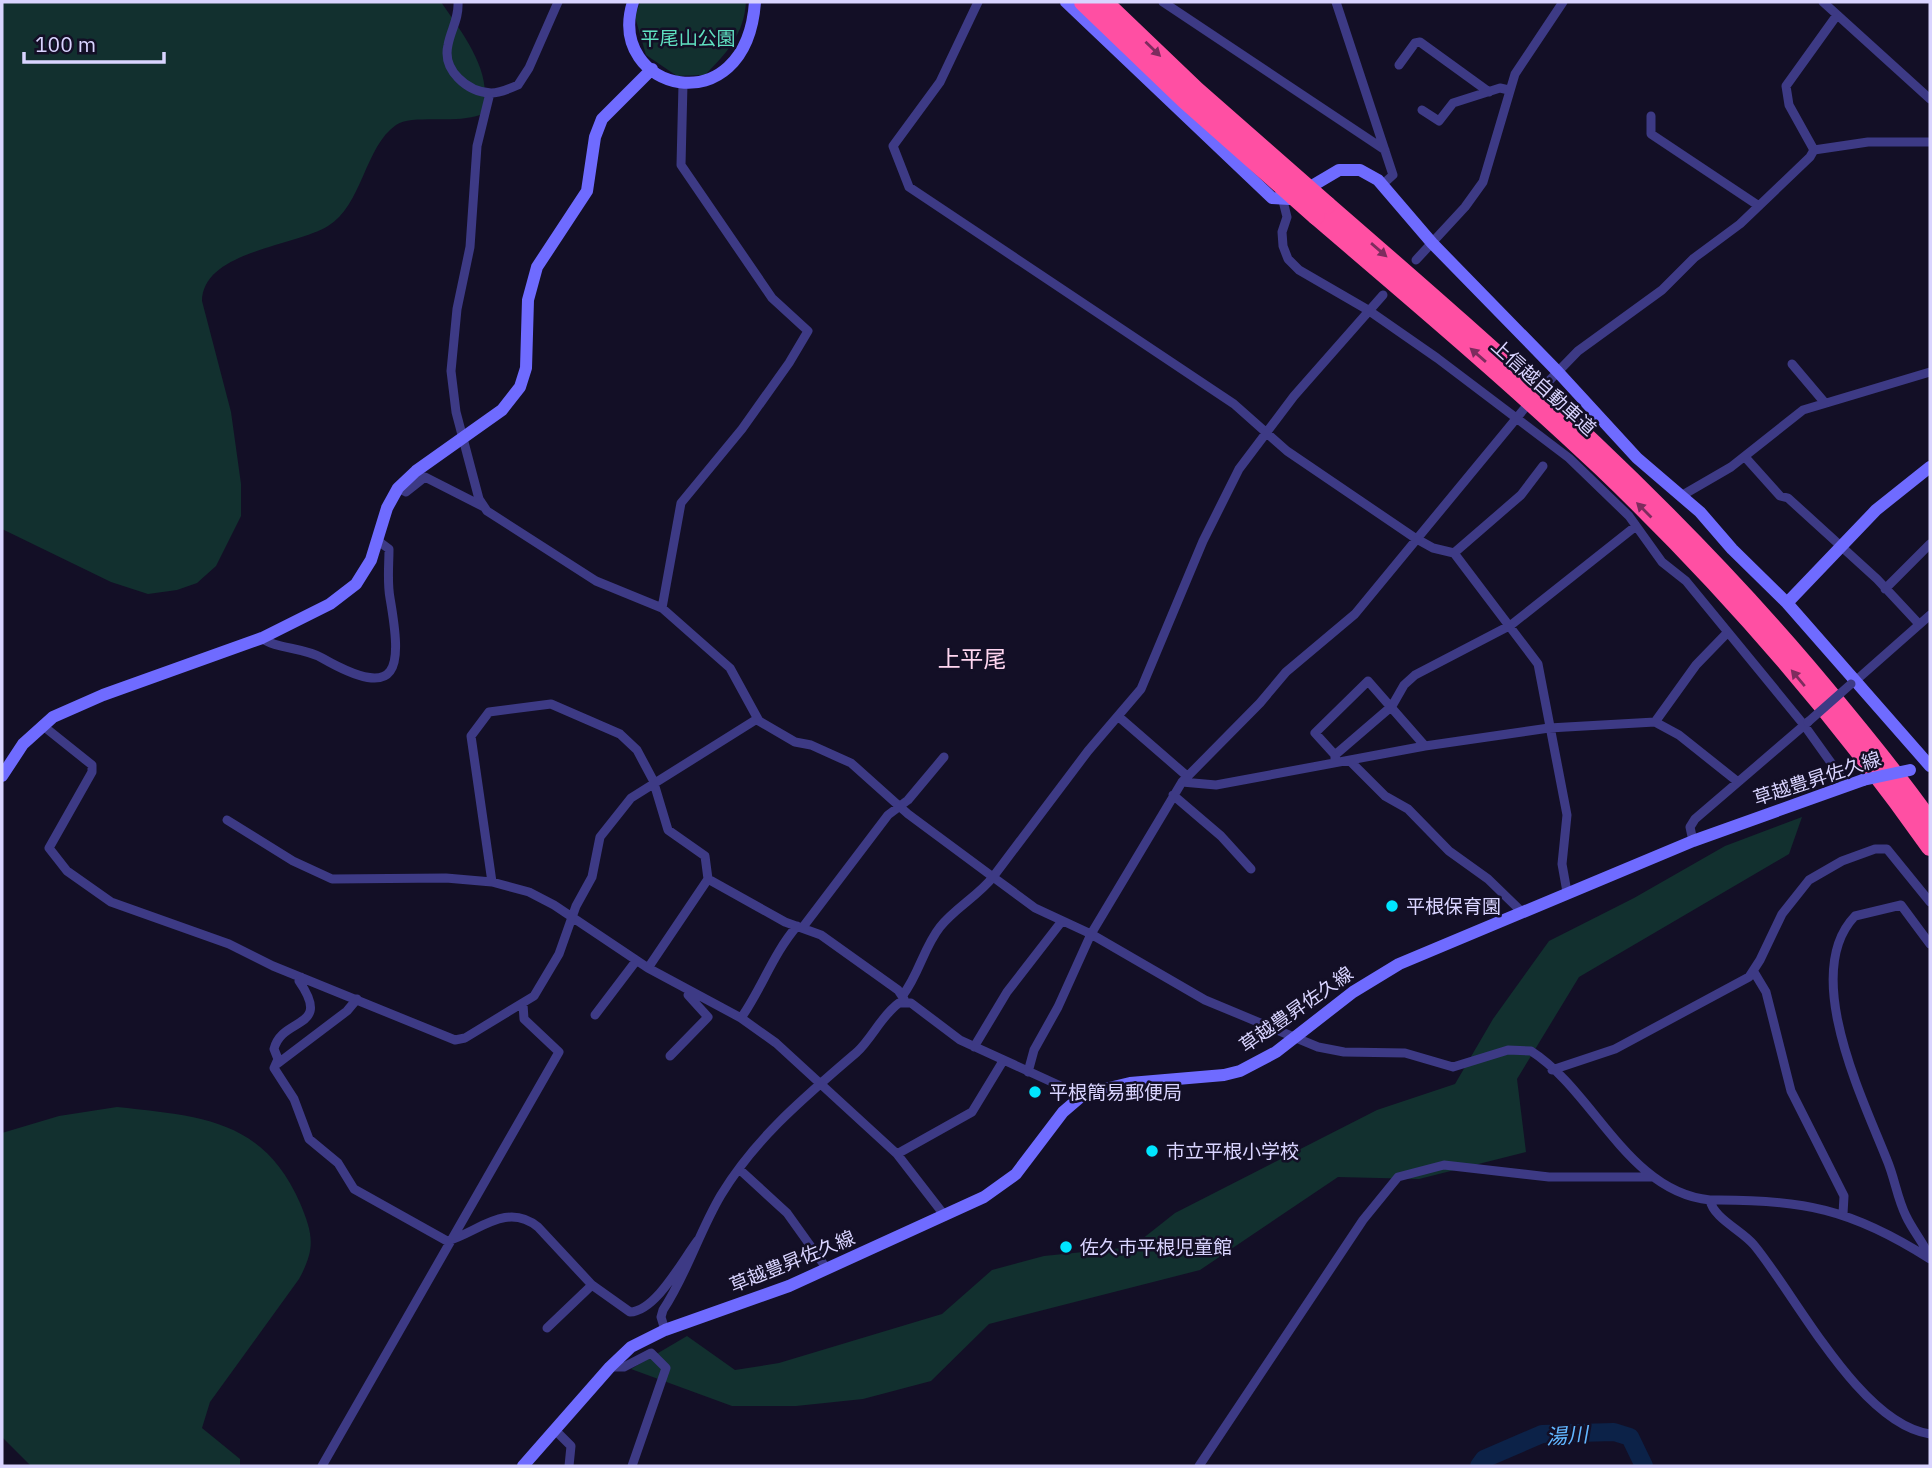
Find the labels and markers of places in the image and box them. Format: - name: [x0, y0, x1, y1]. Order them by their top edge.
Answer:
- place label: 平根保育園: [1406, 894, 1501, 918]
- marker: 平根保育園: [1384, 898, 1400, 914]
- place label: 平根簡易郵便局: [1049, 1080, 1182, 1104]
- marker: 平根簡易郵便局: [1027, 1084, 1043, 1100]
- place label: 市立平根小学校: [1166, 1139, 1299, 1163]
- marker: 市立平根小学校: [1144, 1143, 1160, 1159]
- place label: 佐久市平根児童館: [1080, 1235, 1232, 1259]
- marker: 佐久市平根児童館: [1058, 1239, 1074, 1255]

